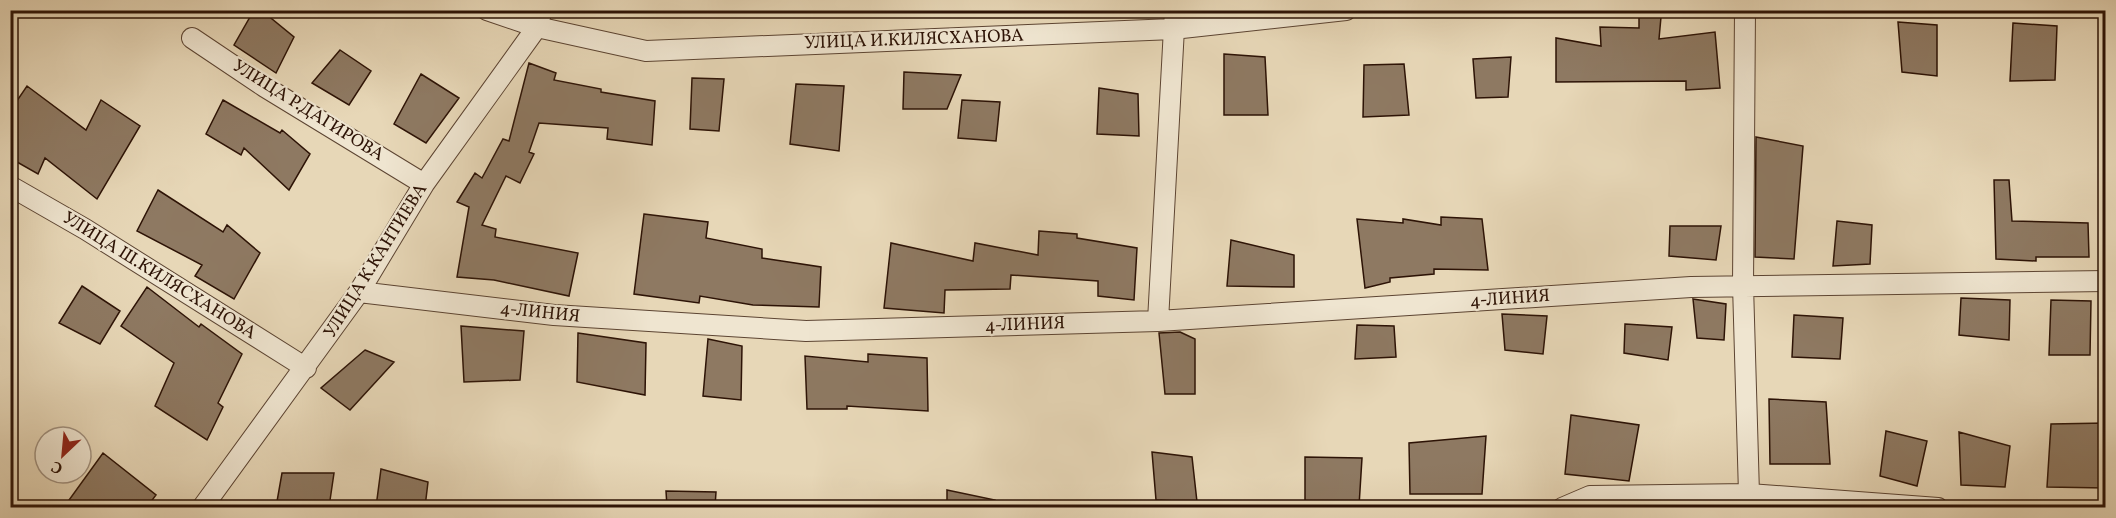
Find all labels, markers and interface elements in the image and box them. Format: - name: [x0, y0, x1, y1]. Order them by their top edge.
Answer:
- street label: УЛИЦА И.КИЛЯСХАНОВА: [804, 24, 1025, 56]
- street label: УЛИЦА Р.ДАГИРОВА: [227, 54, 389, 168]
- street label: УЛИЦА К.КАНТИЕВА: [318, 179, 434, 343]
- street label: УЛИЦА Ш.КИЛЯСХАНОВА: [57, 206, 261, 346]
- street label: 4-ЛИНИЯ: [1469, 284, 1551, 314]
- street label: 4-ЛИНИЯ: [499, 296, 581, 330]
- street label: 4-ЛИНИЯ: [984, 311, 1066, 339]
- north arrow: [33, 425, 93, 485]
- text: С: [48, 455, 67, 479]

